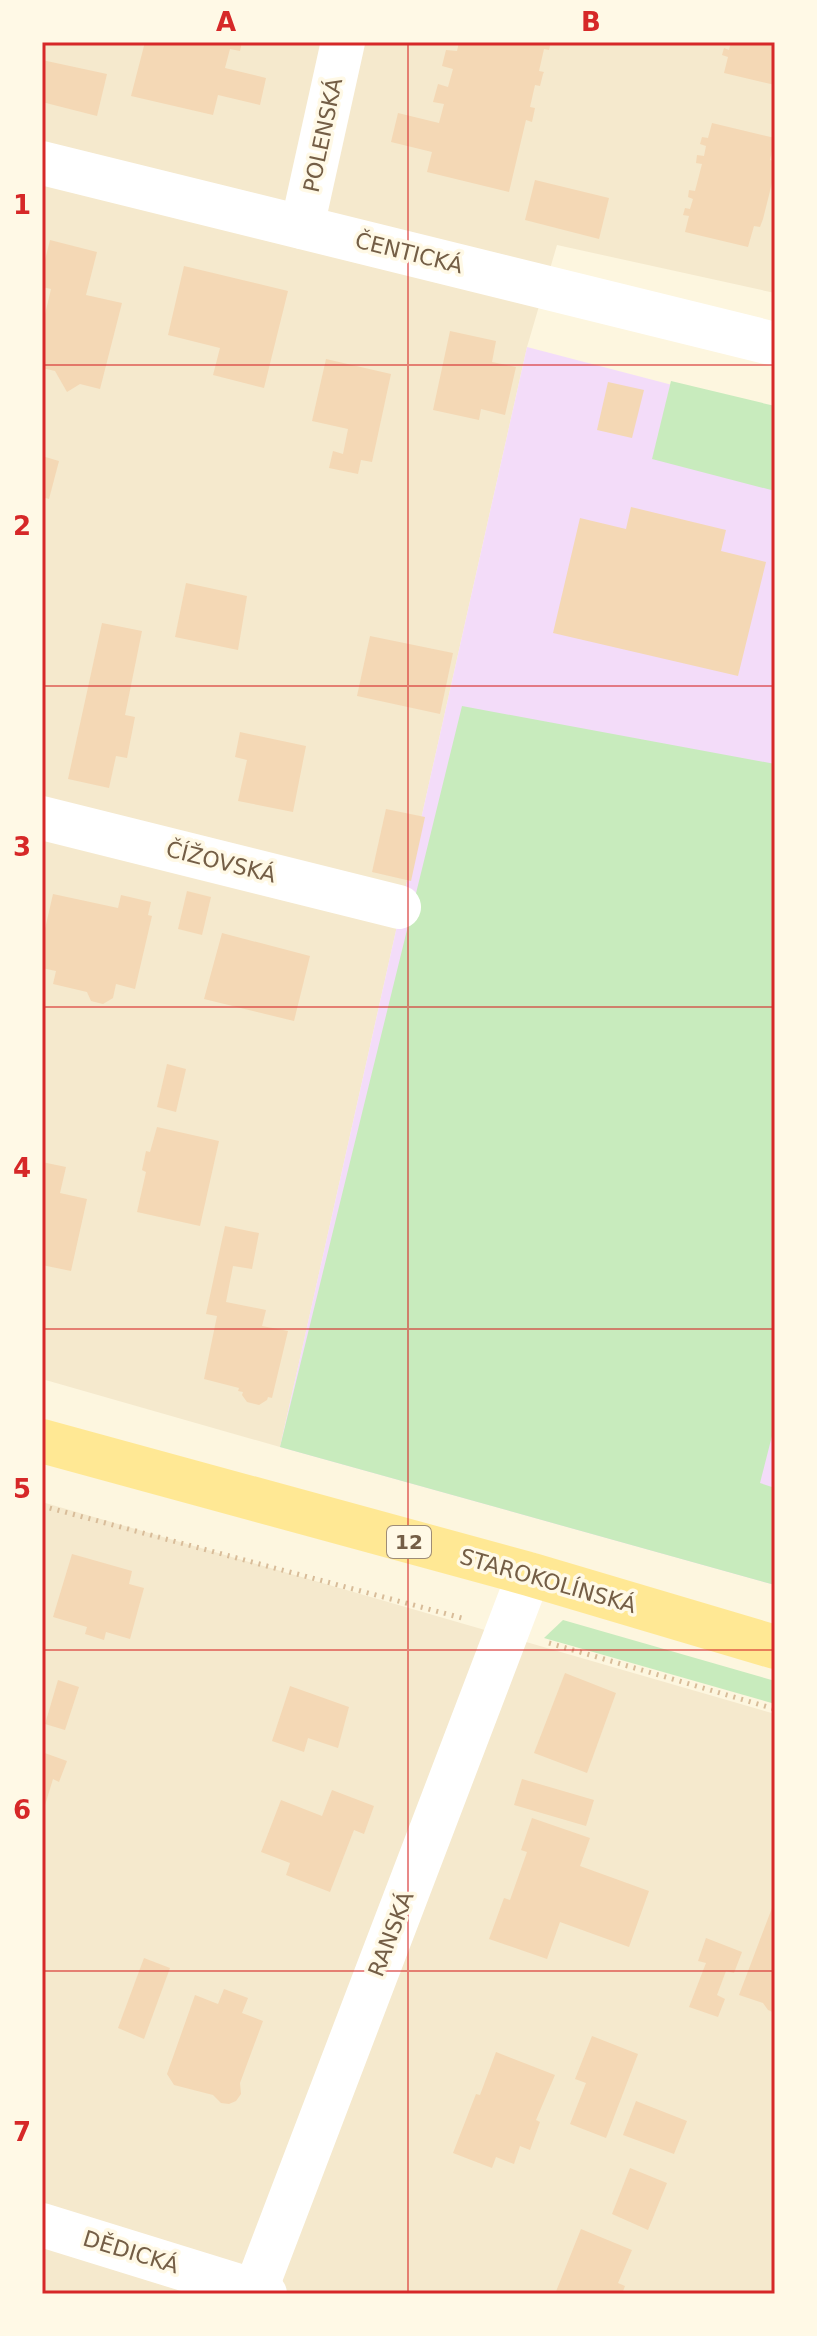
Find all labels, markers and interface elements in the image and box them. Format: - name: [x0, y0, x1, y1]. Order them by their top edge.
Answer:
- text: A: [216, 7, 236, 37]
- text: B: [581, 7, 601, 37]
- street label: POLENSKÁ: [299, 76, 347, 194]
- text: 1: [13, 190, 31, 220]
- street label: ČENTICKÁ: [353, 228, 465, 278]
- text: 2: [13, 511, 31, 541]
- text: 3: [13, 832, 31, 862]
- street label: ČÍŽOVSKÁ: [164, 836, 278, 888]
- text: 4: [13, 1153, 31, 1183]
- text: 5: [13, 1474, 31, 1504]
- road number: 12: [387, 1526, 431, 1558]
- street label: STAROKOLÍNSKÁ: [457, 1544, 639, 1618]
- text: 6: [13, 1795, 31, 1825]
- street label: RANSKÁ: [363, 1888, 419, 1980]
- text: 7: [13, 2117, 31, 2147]
- street label: DĚDICKÁ: [80, 2226, 182, 2278]

